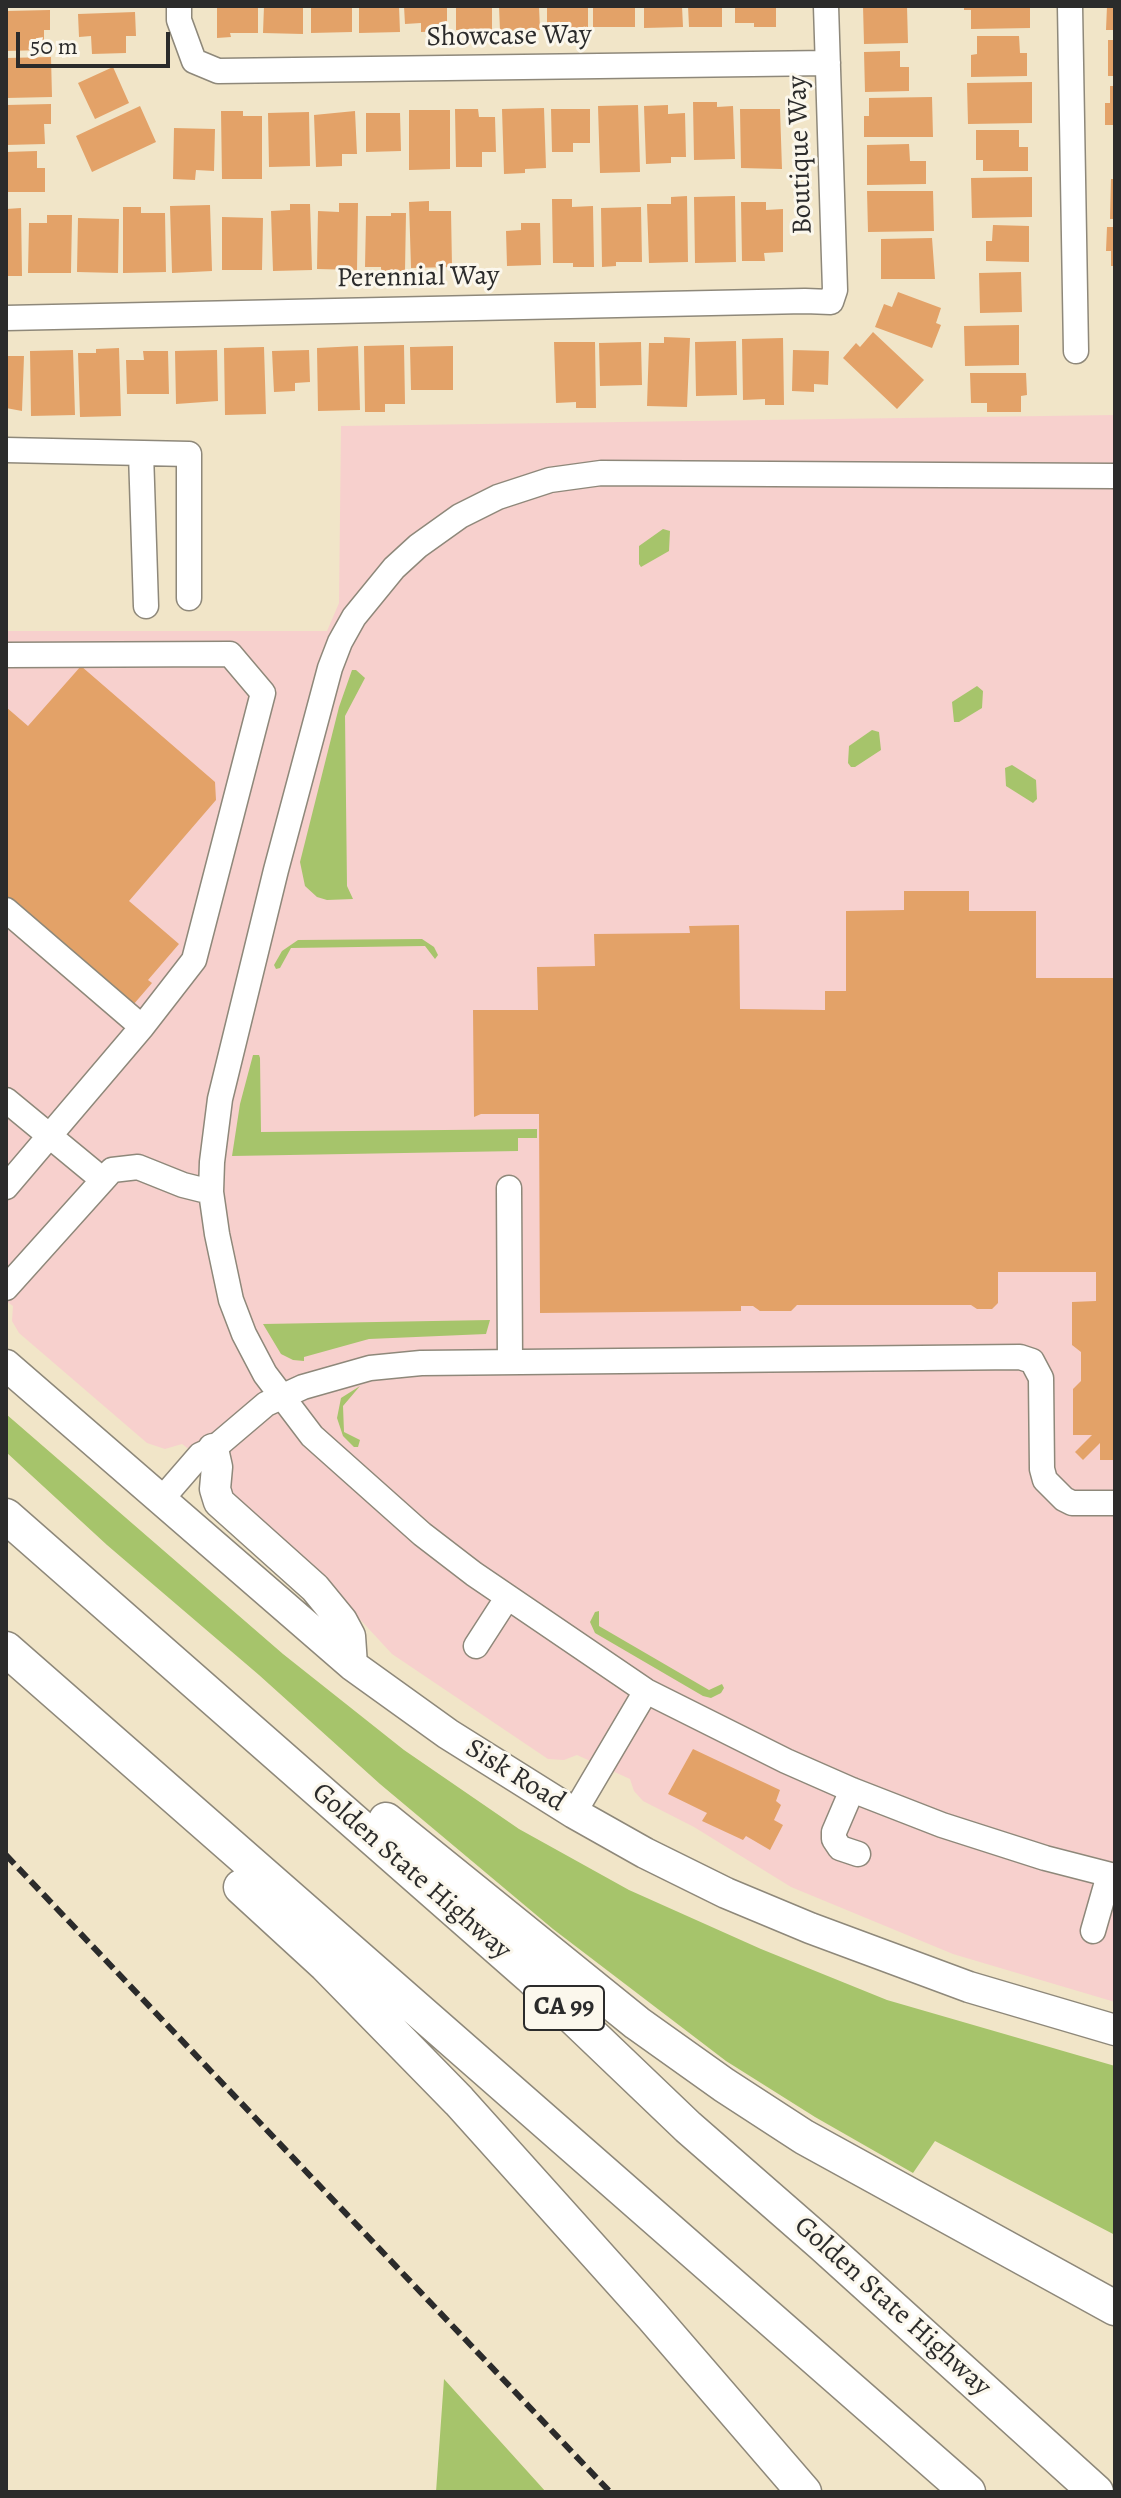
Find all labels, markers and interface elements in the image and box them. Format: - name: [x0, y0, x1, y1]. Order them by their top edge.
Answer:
- scale bar: [20, 16, 174, 66]
- street label: Showcase Way: [426, 19, 592, 55]
- text: 50 m: [30, 30, 78, 62]
- street label: Boutique Way: [781, 75, 821, 235]
- street label: Perennial Way: [336, 260, 500, 296]
- street label: Sisk Road: [459, 1732, 571, 1820]
- street label: Golden State Highway: [304, 1776, 518, 1968]
- road number: CA 99: [524, 1986, 604, 2030]
- street label: Golden State Highway: [787, 2210, 997, 2404]

